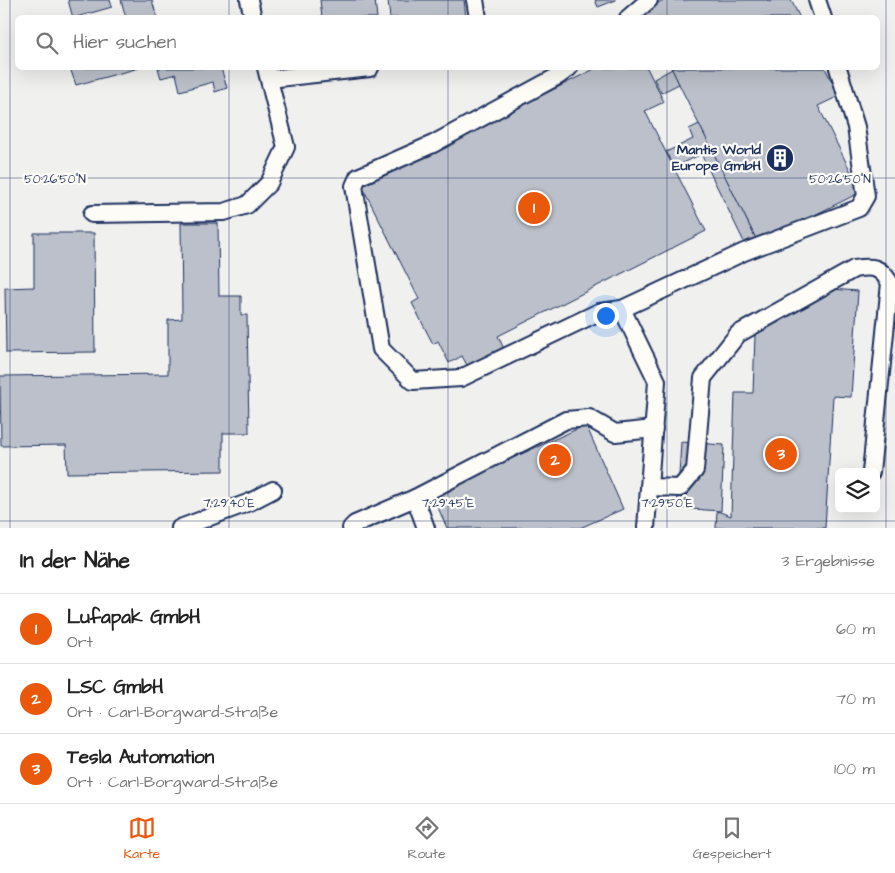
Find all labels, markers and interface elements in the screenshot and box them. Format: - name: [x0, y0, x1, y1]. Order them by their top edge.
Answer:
- search box: [15, 15, 880, 70]
- icon: search: [33, 29, 61, 57]
- text: Hier suchen: [73, 29, 176, 56]
- place label: Mantis World Europe GmbH: [672, 140, 762, 176]
- building icon: Mantis World Europe GmbH: [765, 143, 795, 173]
- text: 50°26'50"N: [24, 171, 86, 188]
- text: 50°26'50"N: [809, 171, 871, 188]
- pin: 1: [518, 189, 550, 227]
- your location: [593, 303, 619, 329]
- pin: 3: [765, 435, 797, 473]
- pin: 2: [539, 441, 571, 479]
- map controls: [835, 468, 880, 513]
- button: layers: [835, 468, 880, 513]
- text: 7°29'40"E: [203, 495, 255, 512]
- text: 7°29'45"E: [422, 495, 474, 512]
- text: 7°29'50"E: [641, 495, 693, 512]
- text: In der Nähe: [20, 546, 130, 575]
- text: 3 Ergebnisse: [781, 550, 875, 572]
- text: Lufapak GmbH: [67, 604, 200, 631]
- text: 1: [35, 618, 37, 640]
- text: 60 m: [836, 618, 875, 640]
- text: Ort: [67, 631, 93, 653]
- text: LSC GmbH: [67, 674, 164, 701]
- text: 2: [31, 688, 41, 710]
- text: 70 m: [836, 688, 875, 710]
- text: Ort · Carl-Borgward-Straße: [67, 701, 278, 723]
- text: Tesla Automation: [67, 744, 214, 771]
- text: 3: [32, 758, 40, 780]
- text: 100 m: [834, 758, 875, 780]
- text: Ort · Carl-Borgward-Straße: [67, 771, 278, 793]
- tab: Karte: [124, 814, 160, 864]
- tab: Route: [407, 814, 446, 864]
- tab: Gespeichert: [693, 814, 771, 864]

